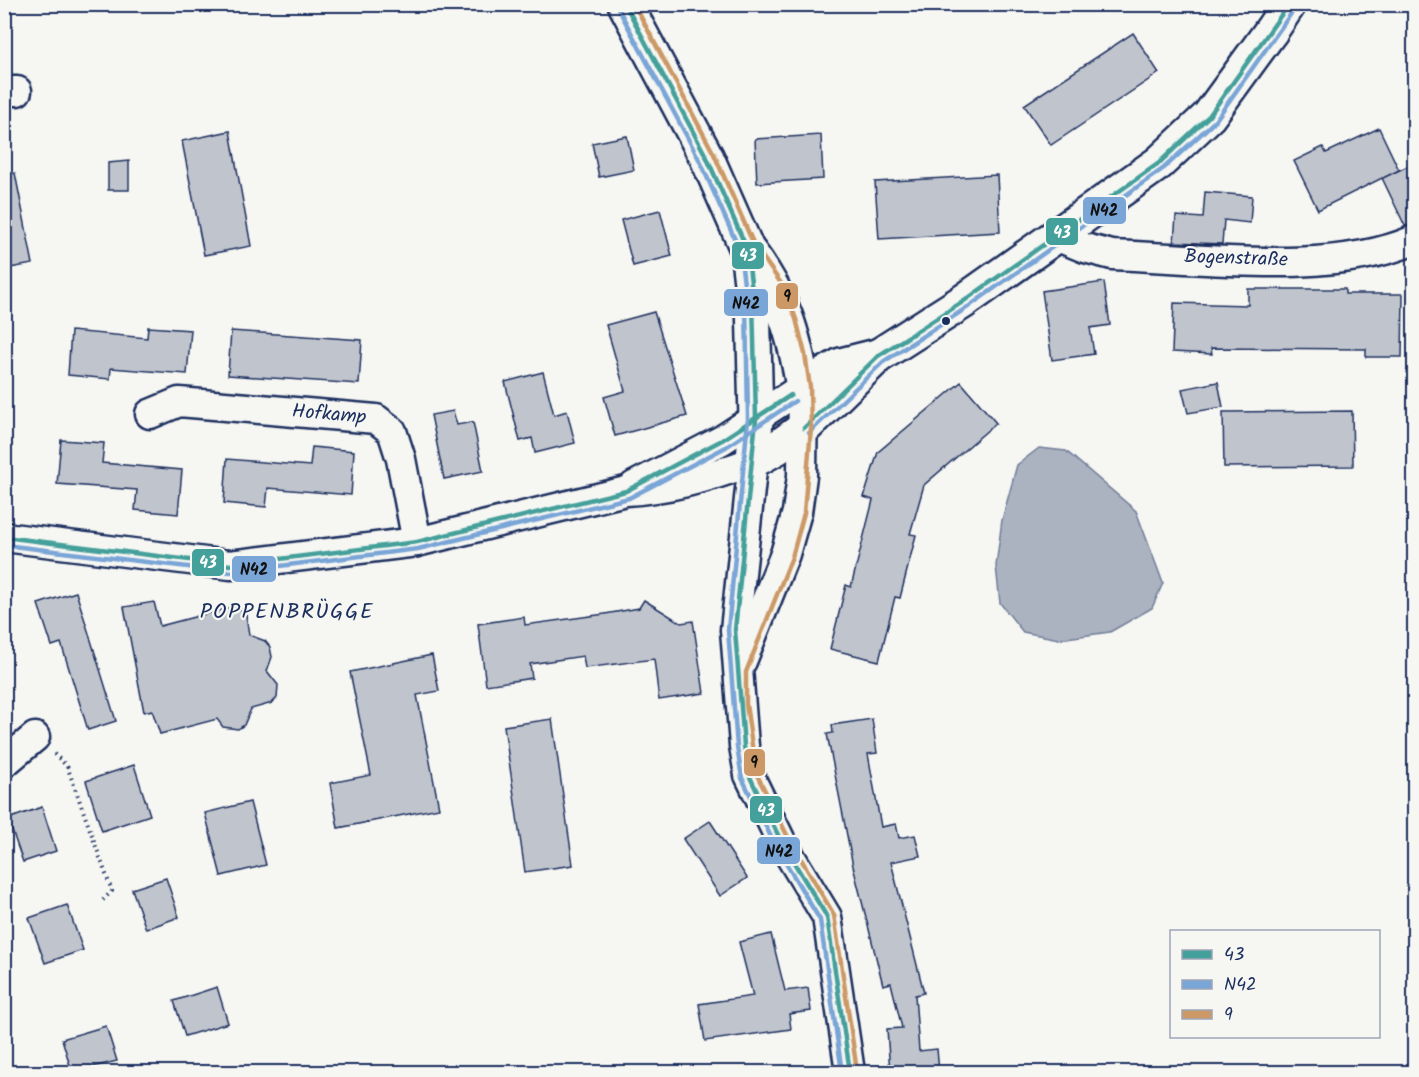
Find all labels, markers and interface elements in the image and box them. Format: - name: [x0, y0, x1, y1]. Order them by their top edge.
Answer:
- line badge: N42: [1082, 196, 1127, 225]
- text: N42: [1090, 199, 1118, 224]
- line badge: 43: [1045, 217, 1079, 246]
- text: 43: [1053, 221, 1071, 246]
- line badge: 43: [731, 241, 765, 270]
- street label: Bogenstraße: [1184, 241, 1288, 277]
- text: 43: [739, 244, 757, 269]
- line badge: 9: [775, 282, 799, 310]
- text: 9: [783, 285, 791, 310]
- line badge: N42: [723, 288, 769, 317]
- text: N42: [732, 292, 760, 317]
- unlabelled marker: [940, 315, 952, 327]
- street label: Hofkamp: [291, 396, 368, 434]
- line badge: 43: [191, 548, 225, 577]
- text: 43: [199, 551, 217, 576]
- line badge: N42: [231, 555, 277, 583]
- text: N42: [240, 558, 268, 583]
- district label: POPPENBRÜGGE: [200, 595, 374, 630]
- line badge: 9: [743, 748, 766, 777]
- text: 9: [750, 751, 758, 776]
- line badge: 43: [749, 795, 783, 824]
- text: 43: [757, 799, 775, 824]
- line badge: N42: [756, 836, 801, 865]
- text: N42: [765, 840, 793, 865]
- legend: [1170, 930, 1380, 1038]
- text: 43: [1224, 941, 1244, 970]
- text: N42: [1224, 971, 1257, 1000]
- text: 9: [1224, 1001, 1233, 1030]

